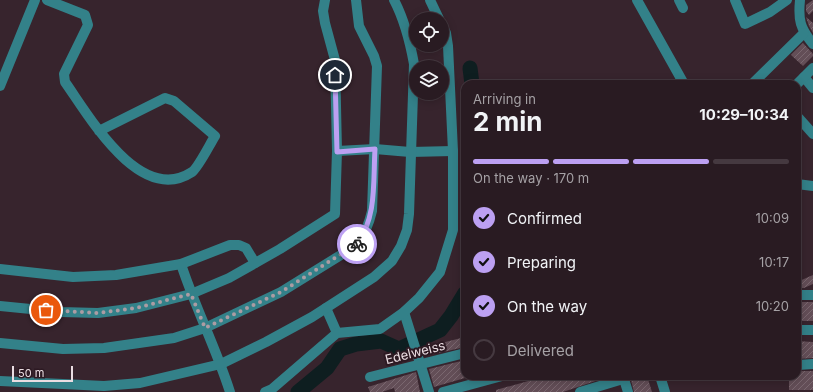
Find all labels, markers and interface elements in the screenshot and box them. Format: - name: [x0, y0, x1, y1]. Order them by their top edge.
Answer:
- map controls: [409, 12, 449, 100]
- button: locate: [409, 12, 449, 52]
- pin: [318, 58, 352, 92]
- button: layers: [409, 60, 449, 100]
- icon: home: [324, 64, 346, 86]
- text: Arriving in: [473, 91, 536, 107]
- text: 10:29–10:34: [699, 105, 789, 124]
- text: 2 min: [473, 106, 543, 137]
- text: On the way · 170 m: [473, 170, 589, 186]
- icon: check: [473, 207, 495, 229]
- text: Confirmed: [507, 209, 582, 228]
- text: 10:09: [756, 210, 789, 226]
- courier: [337, 224, 377, 264]
- icon: bike: [346, 233, 368, 255]
- icon: check: [473, 251, 495, 273]
- text: Preparing: [507, 253, 576, 272]
- text: 10:17: [759, 254, 789, 270]
- pin: [29, 293, 63, 327]
- icon: check: [473, 295, 495, 317]
- text: On the way: [507, 297, 587, 316]
- text: 10:20: [756, 298, 789, 314]
- icon: bag: [35, 299, 57, 321]
- street label: Edelweiss: [383, 337, 447, 367]
- text: Delivered: [507, 341, 574, 360]
- scale bar: [12, 364, 73, 383]
- text: 50 m: [18, 366, 44, 380]

